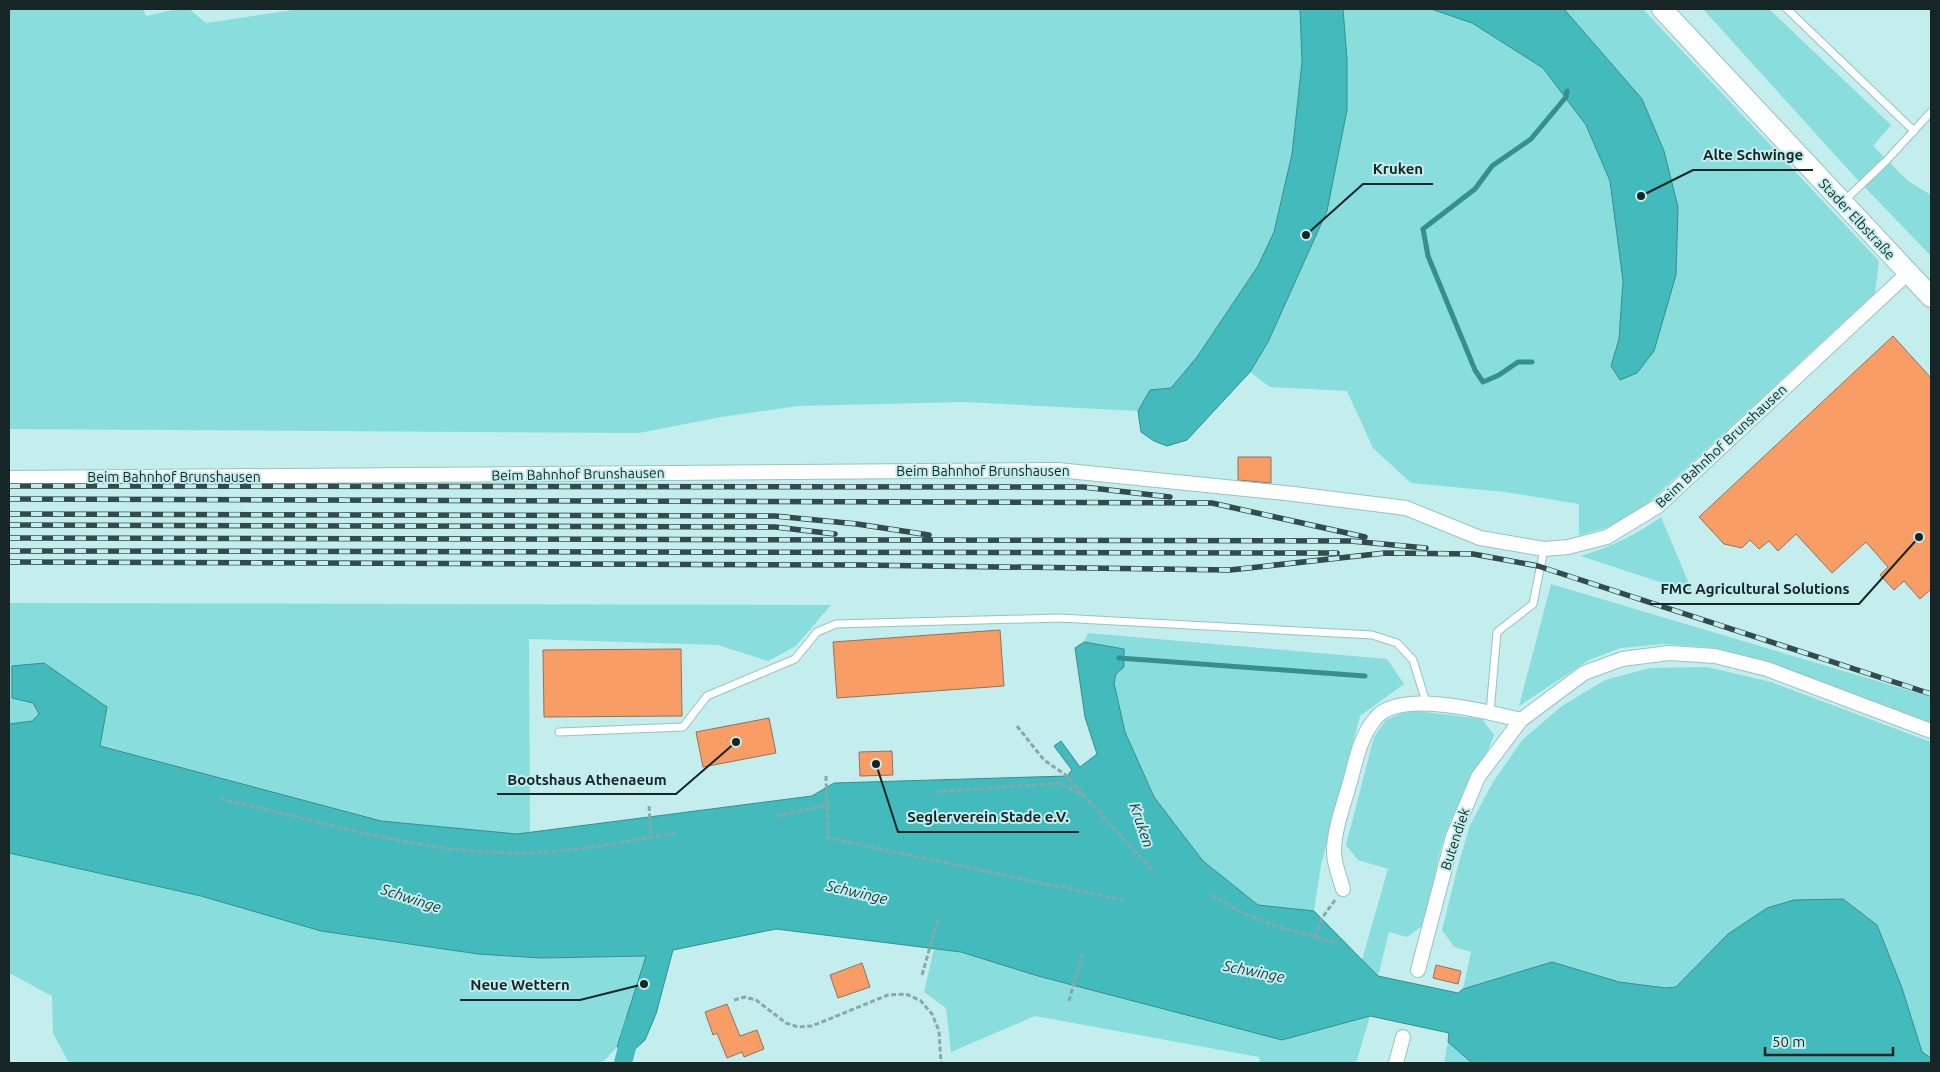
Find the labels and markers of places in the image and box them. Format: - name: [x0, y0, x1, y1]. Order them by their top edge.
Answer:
- callout: Alte Schwinge: [1693, 140, 1813, 170]
- callout: Kruken: [1363, 154, 1433, 184]
- callout: FMC Agricultural Solutions: [1650, 574, 1859, 604]
- callout: Bootshaus Athenaeum: [497, 764, 676, 794]
- callout: Seglerverein Stade e.V.: [898, 802, 1079, 832]
- callout: Neue Wettern: [460, 970, 580, 1000]

